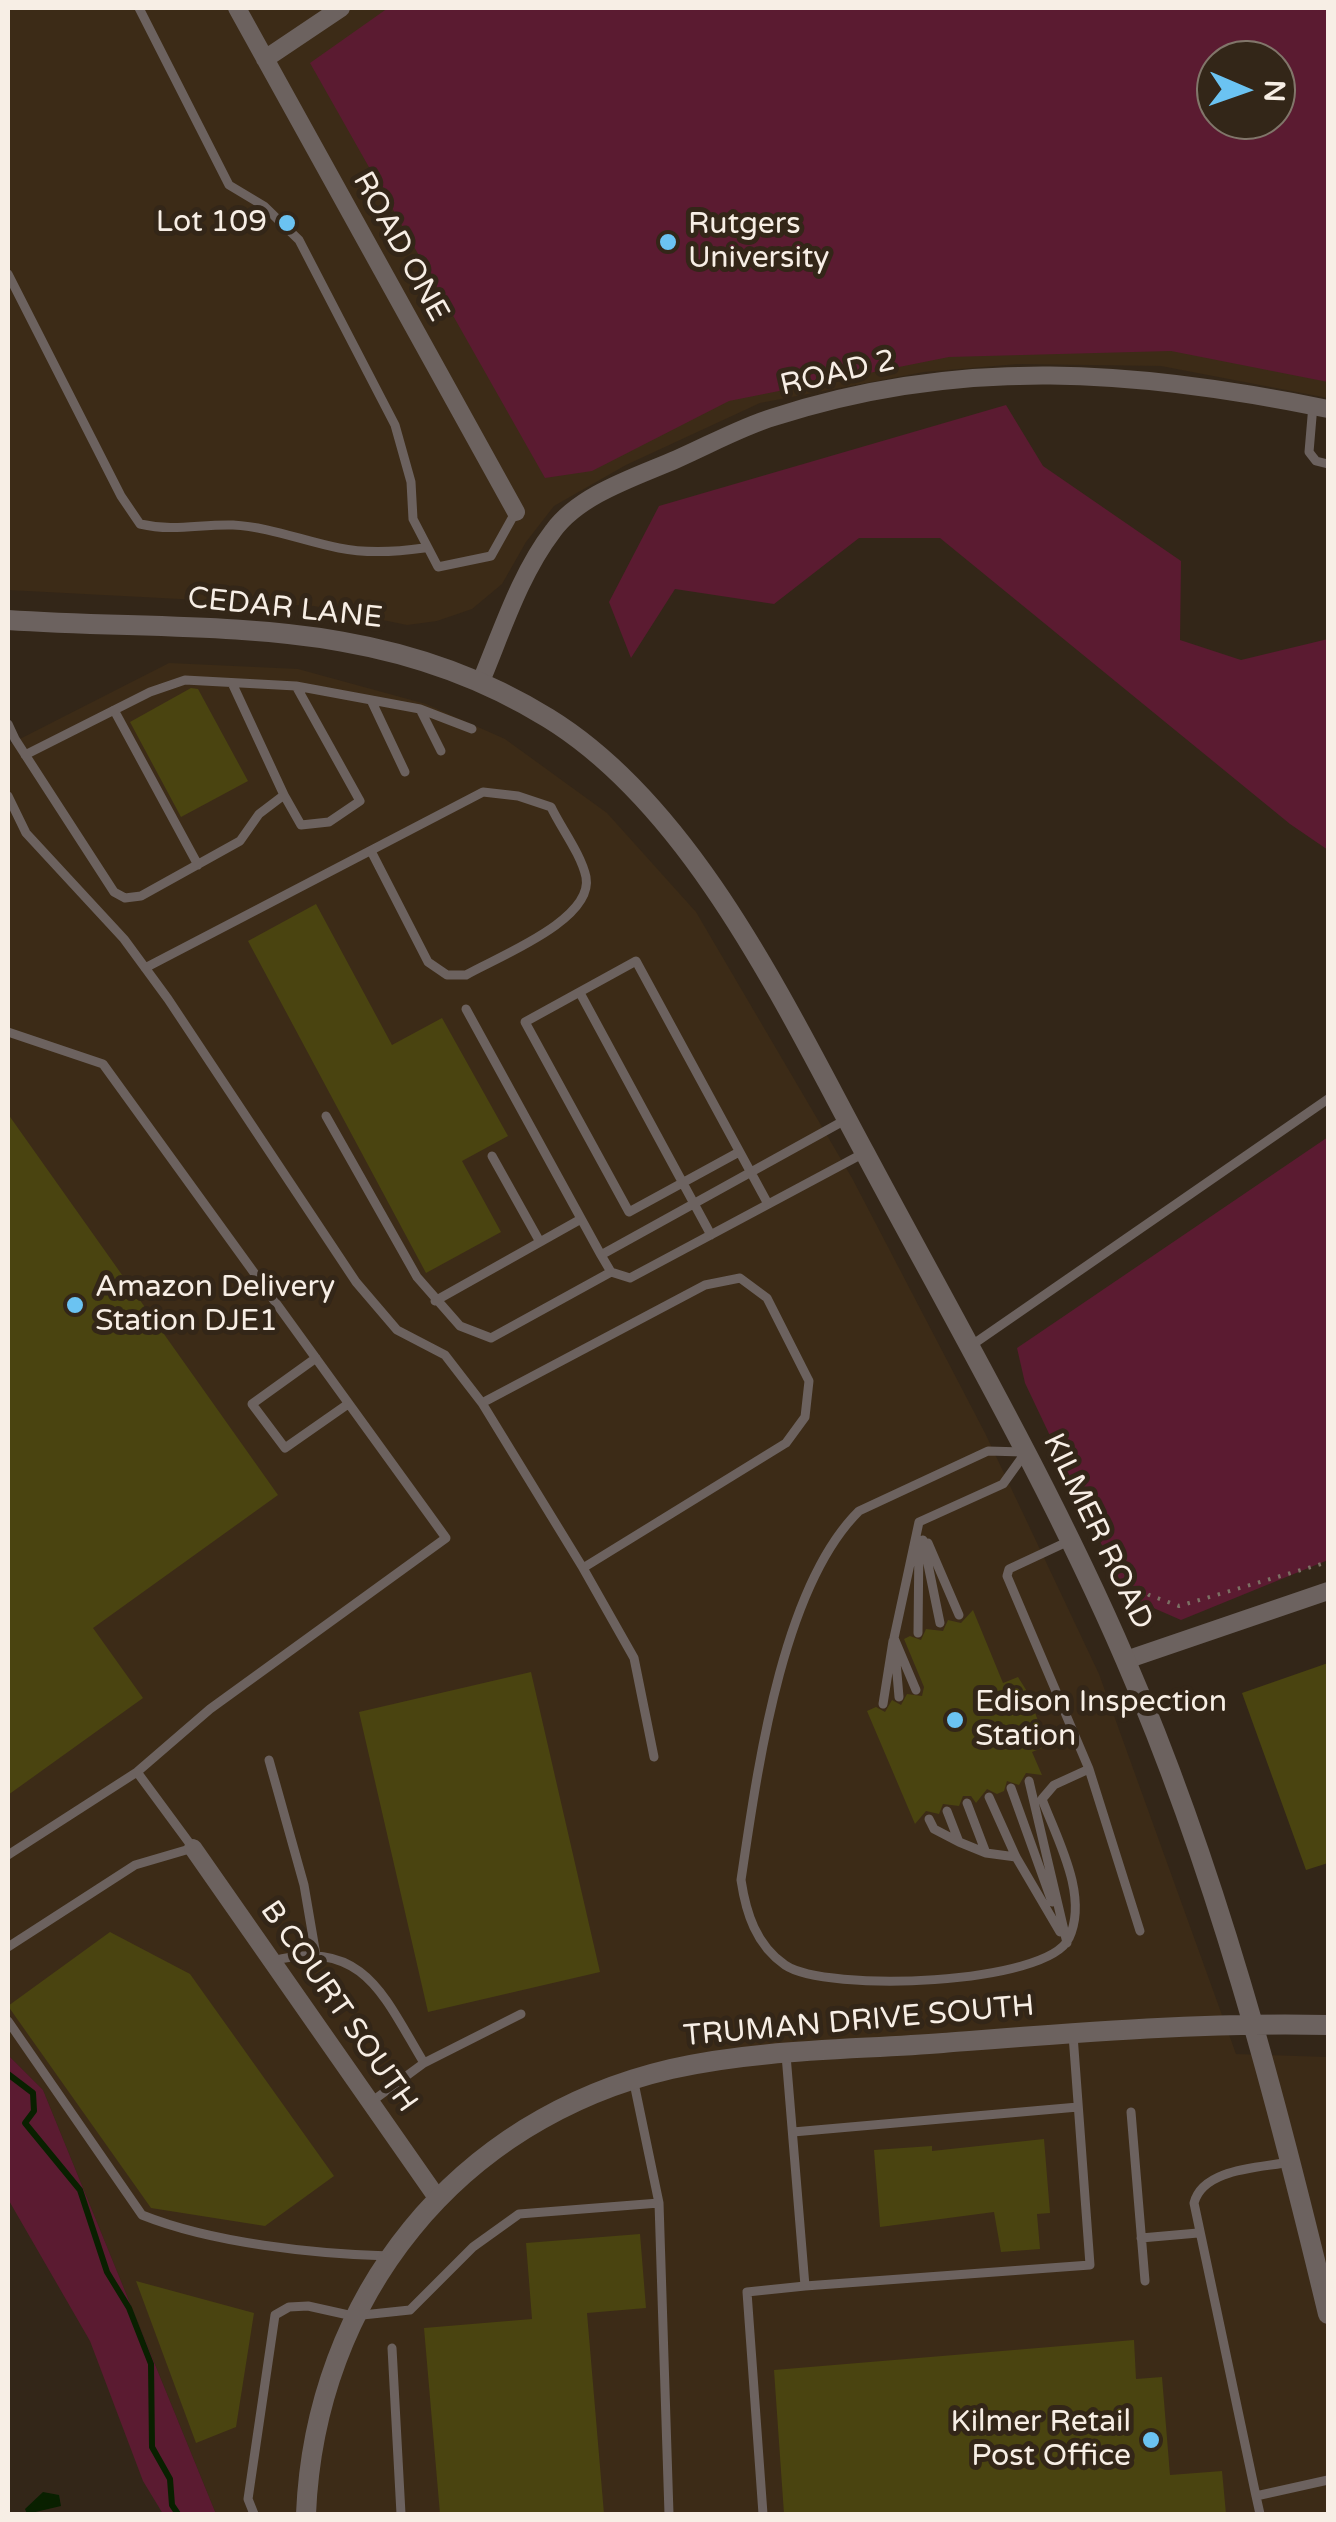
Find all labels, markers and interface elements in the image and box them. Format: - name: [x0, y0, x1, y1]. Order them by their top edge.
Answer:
- north arrow: [1196, 40, 1296, 140]
- text: N: [1257, 79, 1291, 103]
- street label: ROAD ONE: [344, 166, 456, 328]
- place label: Lot 109: [156, 205, 267, 241]
- place label: Rutgers University: [688, 207, 829, 278]
- marker: Lot 109: [276, 212, 298, 234]
- marker: Rutgers University: [657, 231, 679, 253]
- street label: ROAD 2: [777, 343, 899, 405]
- street label: CEDAR LANE: [186, 581, 384, 637]
- place label: Amazon Delivery Station DJE1: [95, 1270, 335, 1340]
- marker: Amazon Delivery Station DJE1: [64, 1294, 86, 1316]
- street label: KILMER ROAD: [1034, 1428, 1160, 1636]
- place label: Edison Inspection Station: [975, 1685, 1227, 1756]
- marker: Edison Inspection Station: [944, 1709, 966, 1731]
- street label: B COURT SOUTH: [252, 1894, 424, 2120]
- street label: TRUMAN DRIVE SOUTH: [682, 1989, 1036, 2055]
- place label: Kilmer Retail Post Office: [951, 2405, 1131, 2476]
- marker: Kilmer Retail Post Office: [1140, 2429, 1162, 2451]

